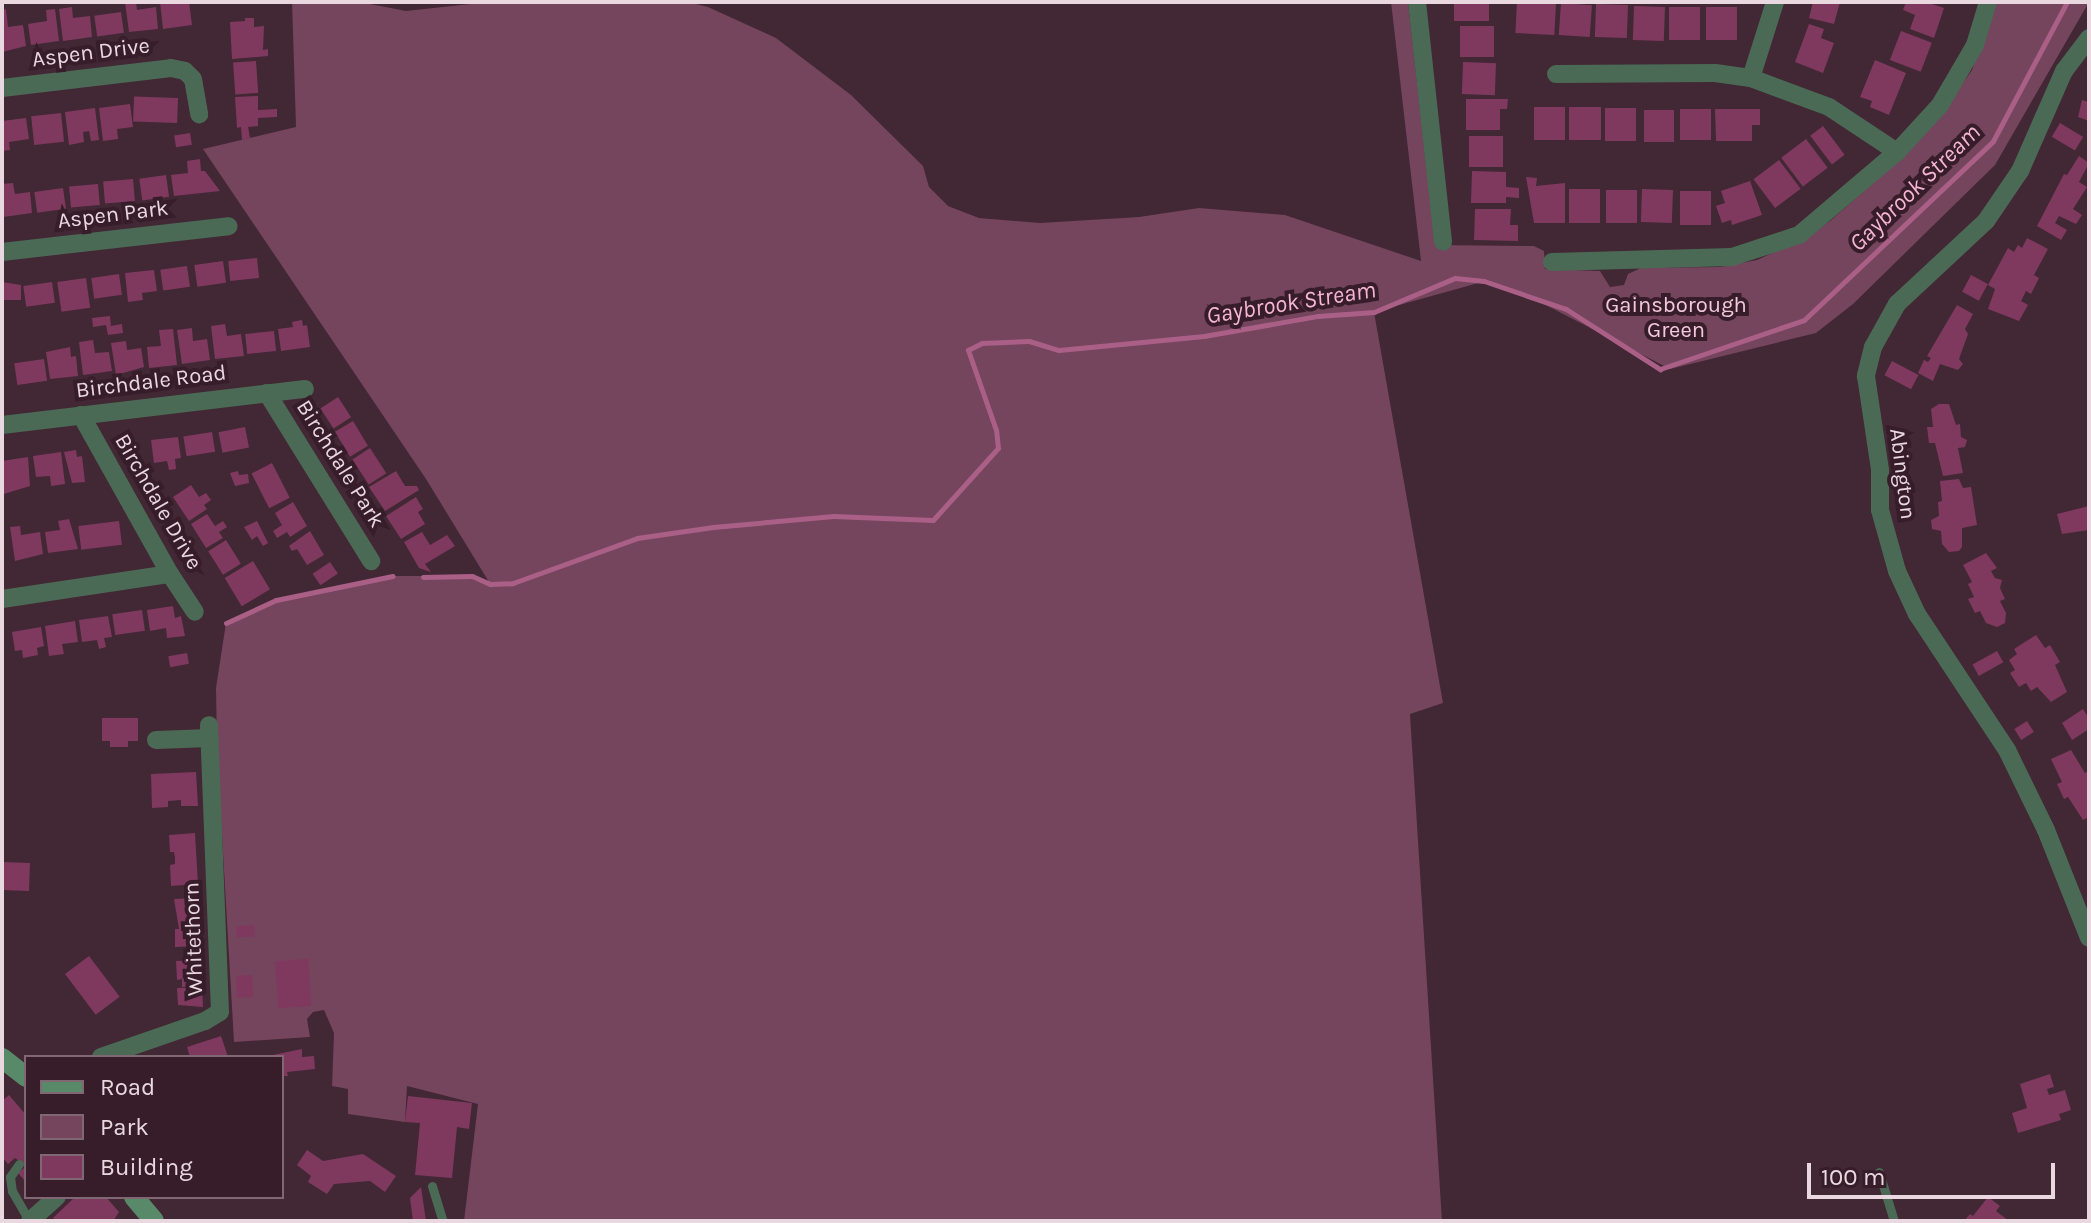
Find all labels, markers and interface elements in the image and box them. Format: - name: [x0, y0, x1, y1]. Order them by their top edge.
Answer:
- street label: Aspen Drive: [31, 33, 151, 73]
- water label: Gaybrook Stream: [1843, 118, 1987, 258]
- street label: Aspen Park: [56, 195, 170, 235]
- water label: Gaybrook Stream: [1204, 275, 1378, 331]
- park label: Gainsborough Green: [1605, 292, 1747, 344]
- street label: Birchdale Road: [74, 360, 228, 404]
- street label: Birchdale Park: [290, 395, 390, 533]
- street label: Abington: [1883, 427, 1921, 521]
- street label: Birchdale Drive: [109, 430, 207, 574]
- street label: Whitethorn: [179, 882, 209, 996]
- legend: [24, 1055, 284, 1199]
- text: Road: [100, 1073, 155, 1101]
- text: Park: [100, 1113, 149, 1141]
- scale bar: [1811, 1147, 2059, 1197]
- text: Building: [100, 1153, 193, 1181]
- text: 100 m: [1821, 1163, 1886, 1191]

